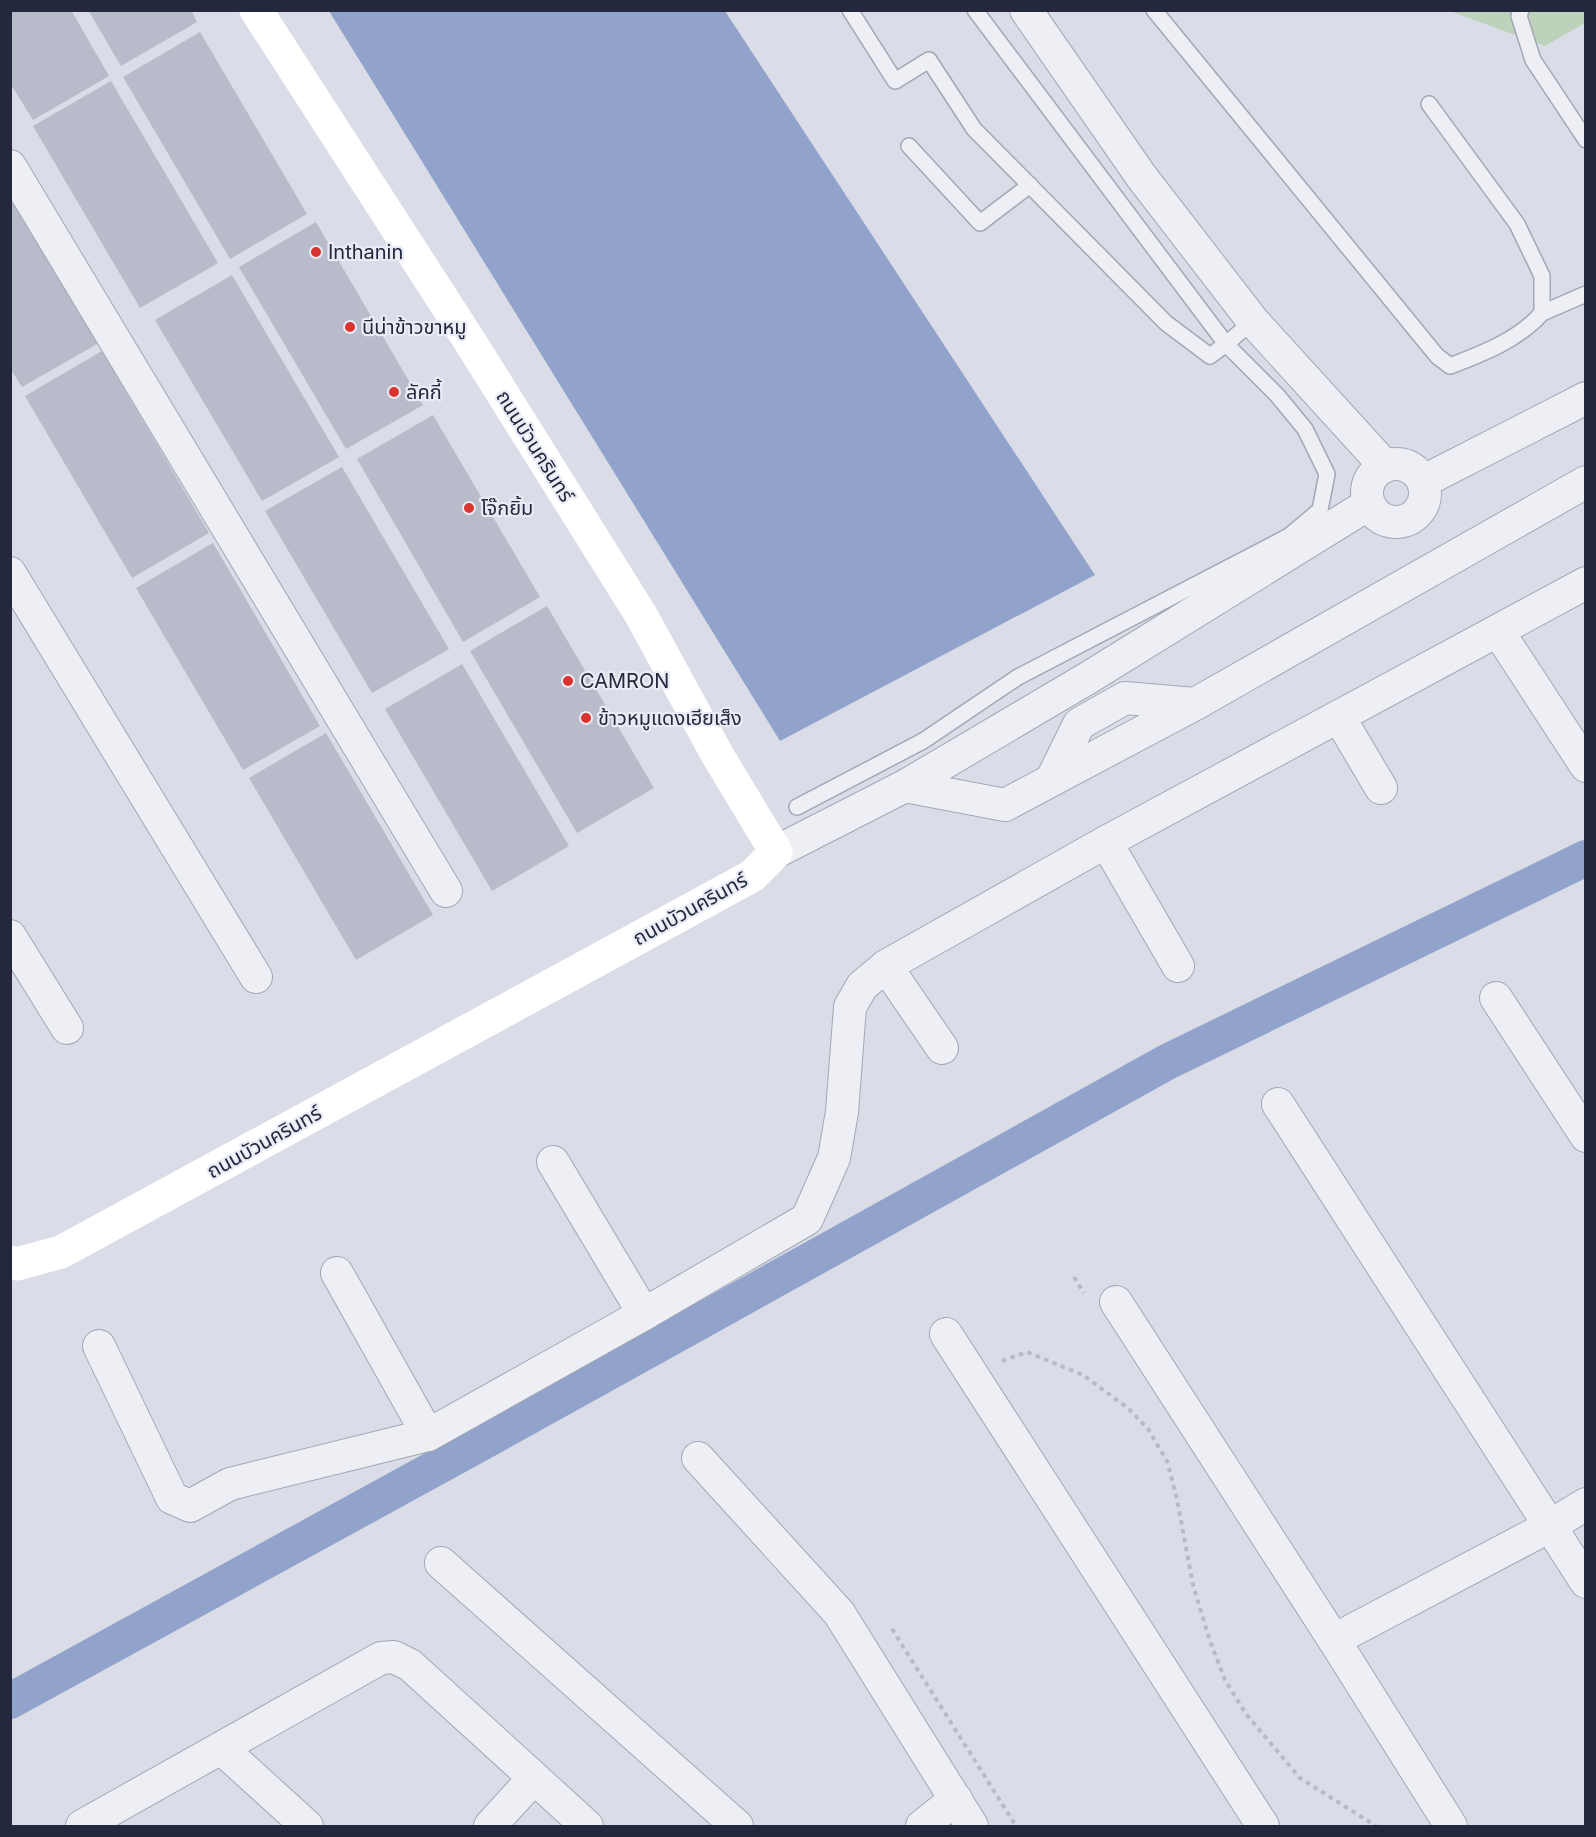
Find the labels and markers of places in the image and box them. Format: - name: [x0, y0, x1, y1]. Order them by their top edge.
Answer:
- place label: Inthanin: [328, 240, 403, 264]
- marker: Inthanin: [309, 245, 323, 259]
- place label: นีน่าข้าวขาหมู: [362, 315, 467, 340]
- marker: นีน่าข้าวขาหมู: [343, 320, 357, 334]
- place label: ลัคกี้: [406, 378, 442, 404]
- marker: ลัคกี้: [387, 385, 401, 399]
- place label: โจ๊กยิ้ม: [481, 495, 533, 520]
- marker: โจ๊กยิ้ม: [462, 501, 476, 515]
- place label: CAMRON: [580, 669, 669, 693]
- marker: CAMRON: [561, 674, 575, 688]
- place label: ข้าวหมูแดงเฮียเส็ง: [598, 706, 742, 731]
- marker: ข้าวหมูแดงเฮียเส็ง: [579, 711, 593, 725]

